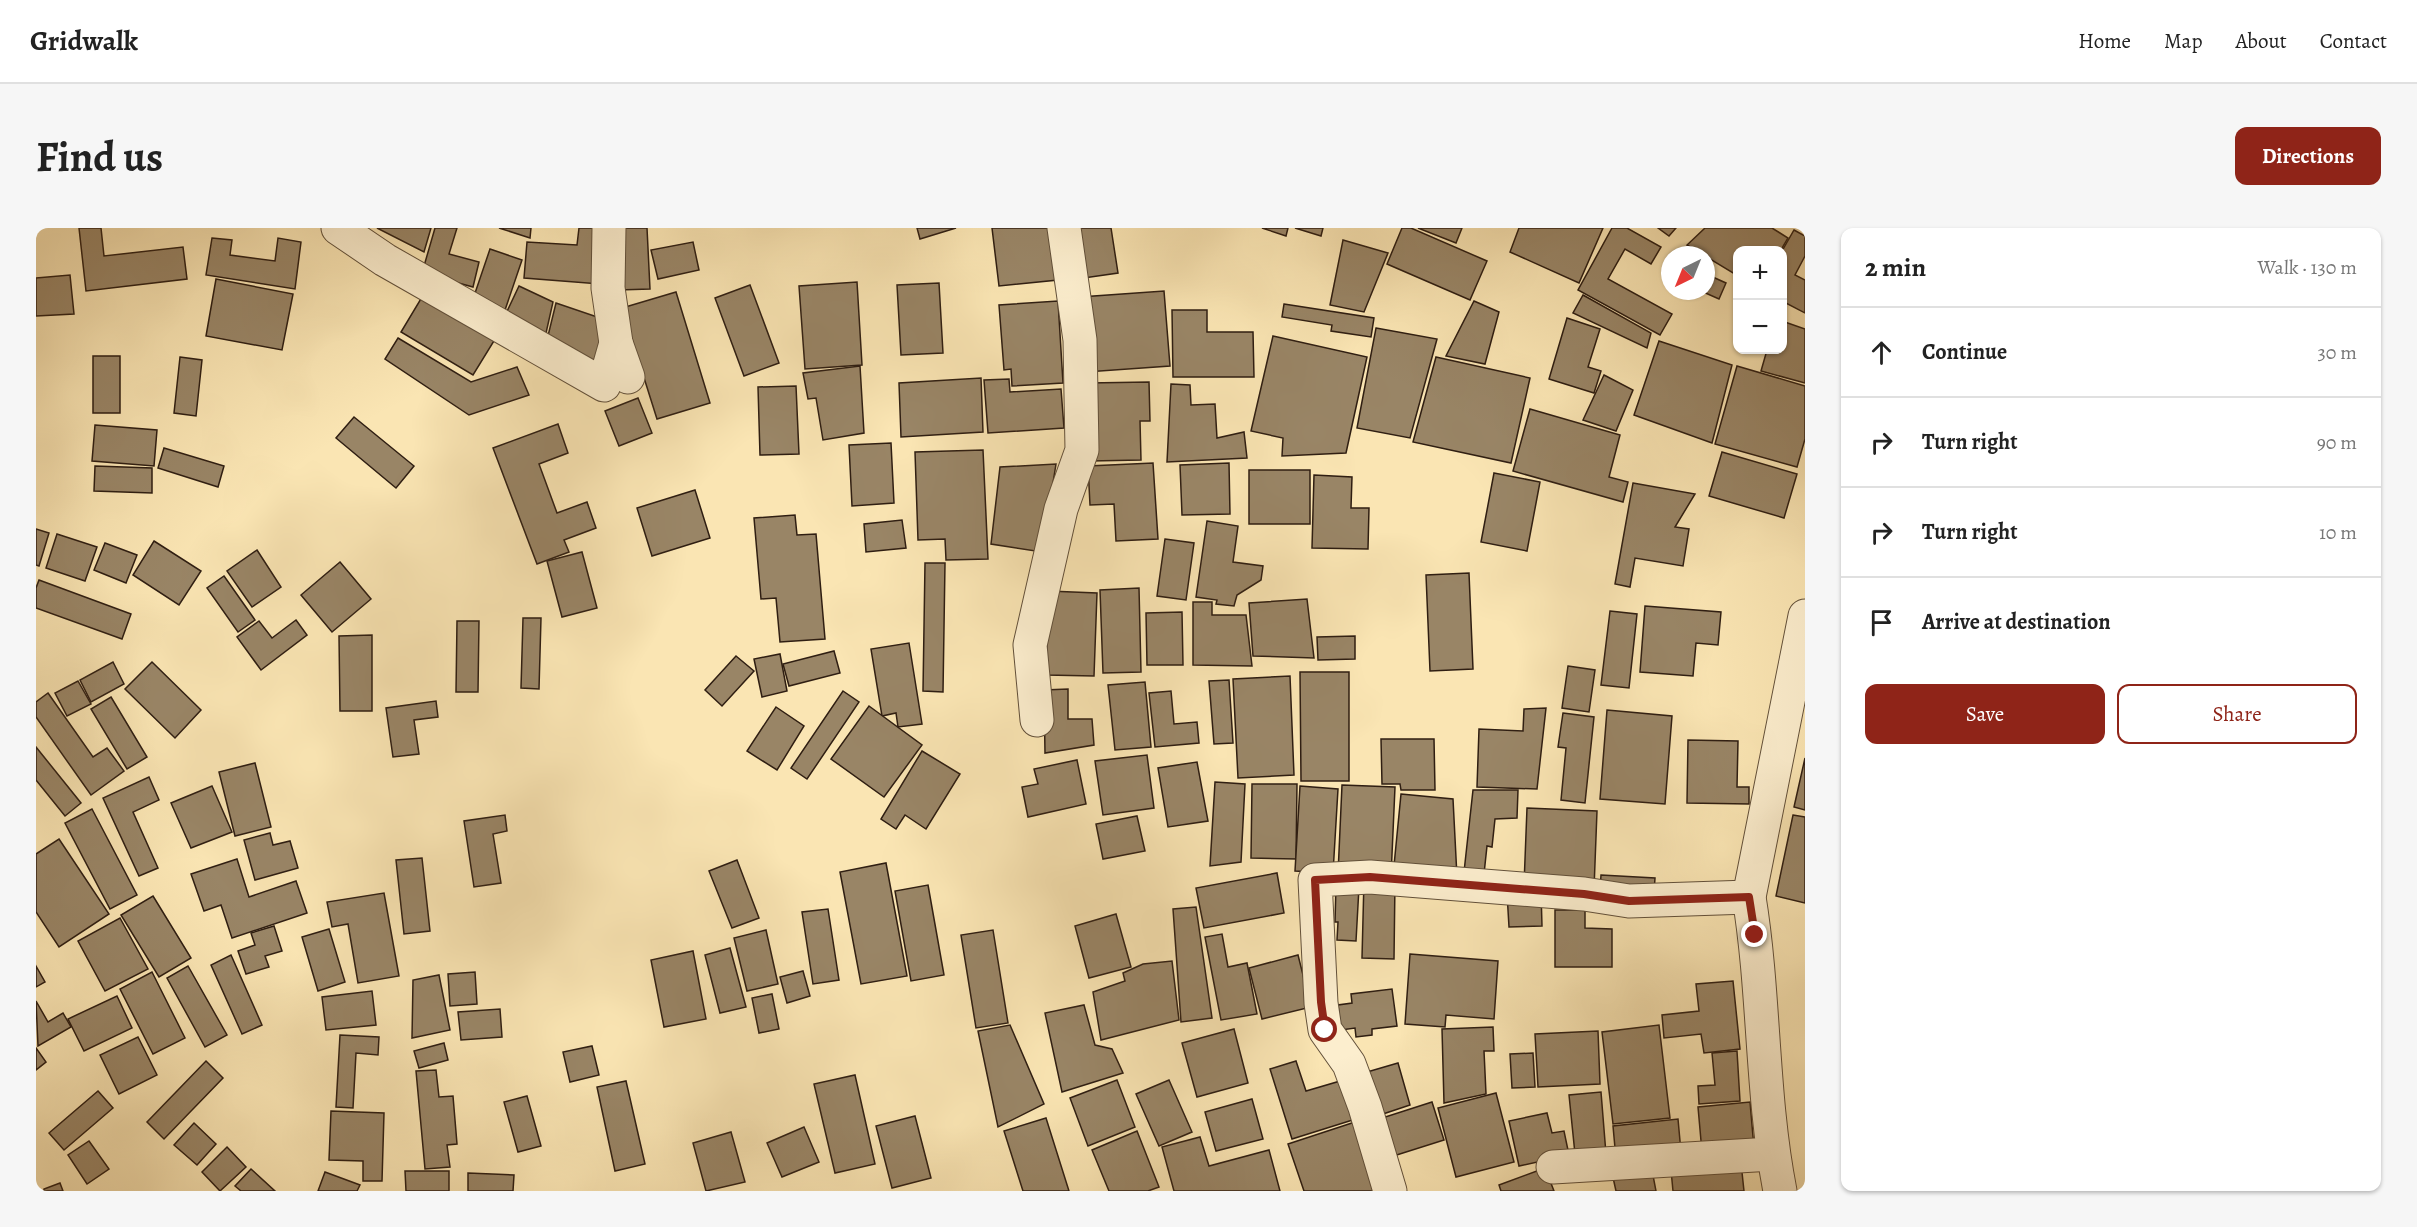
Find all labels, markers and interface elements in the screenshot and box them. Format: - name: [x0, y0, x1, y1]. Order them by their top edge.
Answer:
- text: Gridwalk: [30, 22, 138, 60]
- text: Home: [2078, 27, 2131, 55]
- text: Map: [2164, 27, 2202, 55]
- text: About: [2235, 27, 2287, 55]
- text: Contact: [2320, 27, 2387, 55]
- button: Directions: [2235, 127, 2381, 185]
- text: Find us: [36, 128, 163, 185]
- north arrow: [1661, 246, 1715, 300]
- map controls: [1733, 246, 1787, 354]
- button: +: [1733, 246, 1787, 300]
- text: 2 min: [1865, 250, 1926, 285]
- text: Walk · 130 m: [2258, 254, 2357, 281]
- button: −: [1733, 300, 1787, 354]
- icon: ahead: [1865, 336, 1898, 369]
- text: Continue: [1922, 337, 2007, 367]
- text: 30 m: [2317, 339, 2357, 366]
- icon: right: [1865, 426, 1898, 459]
- text: Turn right: [1922, 427, 2018, 457]
- text: 90 m: [2317, 429, 2357, 456]
- icon: right: [1865, 516, 1898, 549]
- text: Turn right: [1922, 517, 2018, 547]
- text: 10 m: [2319, 519, 2357, 546]
- icon: arrive: [1865, 606, 1898, 639]
- text: Arrive at destination: [1922, 607, 2111, 637]
- button: Save: [1865, 684, 2105, 744]
- button: Share: [2117, 684, 2357, 744]
- route end: [1741, 921, 1767, 947]
- route start: [1311, 1016, 1337, 1042]

